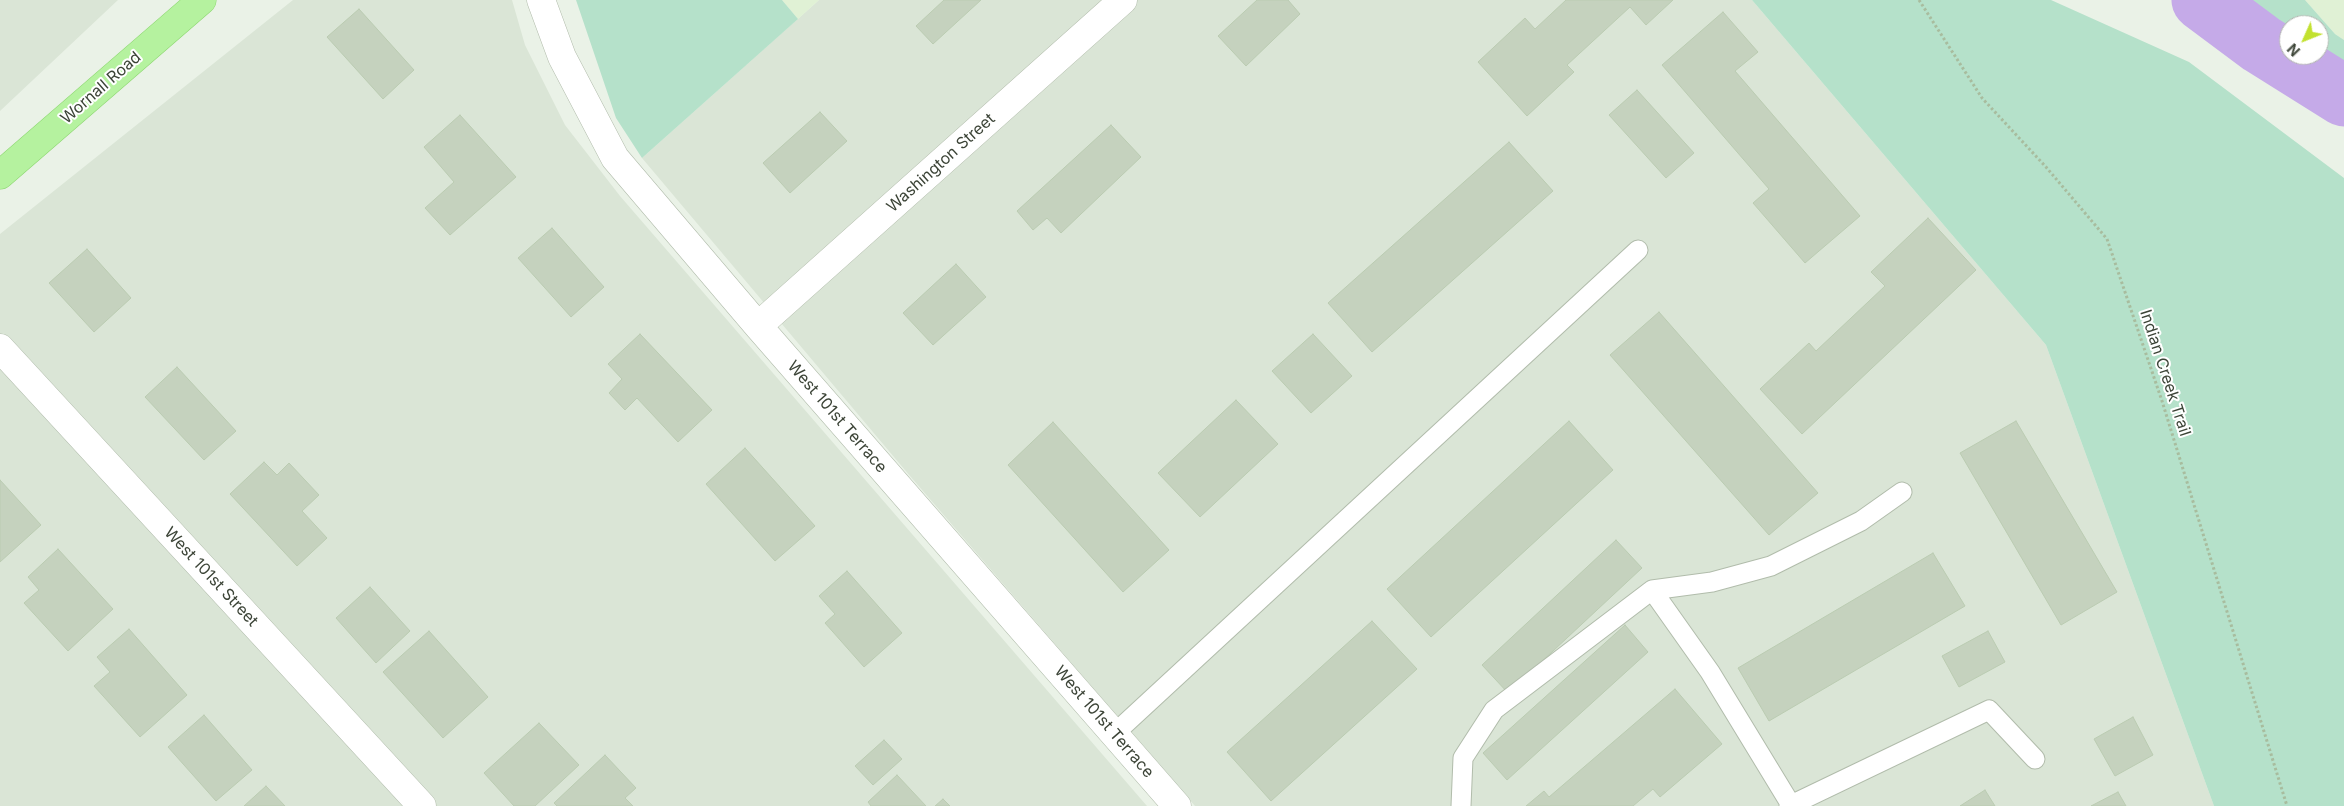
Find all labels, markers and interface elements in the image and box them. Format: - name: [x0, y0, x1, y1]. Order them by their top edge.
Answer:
- north arrow: [2279, 15, 2329, 65]
- text: N: [2284, 40, 2303, 60]
- street label: Wornall Road: [57, 48, 145, 128]
- street label: Washington Street: [883, 109, 999, 217]
- street label: Indian Creek Trail: [2135, 307, 2195, 439]
- street label: West 101st Terrace: [783, 357, 891, 477]
- street label: West 101st Street: [160, 523, 262, 631]
- street label: West 101st Terrace: [1050, 662, 1158, 782]

